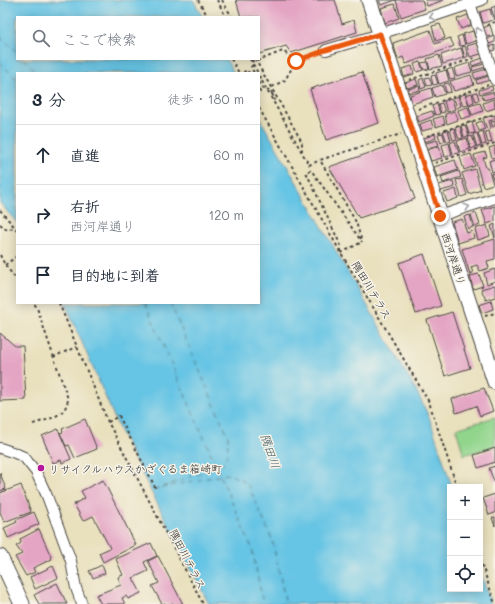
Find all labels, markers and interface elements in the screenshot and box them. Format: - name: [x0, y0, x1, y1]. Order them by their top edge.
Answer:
- one-way arrow: [428, 12, 435, 20]
- search box: [16, 16, 260, 60]
- one-way arrow: [474, 26, 483, 33]
- icon: search: [30, 27, 52, 49]
- text: ここで検索: [62, 29, 137, 49]
- route start: [287, 52, 305, 70]
- text: 3 分: [32, 88, 65, 110]
- text: 徒歩 · 180 m: [168, 90, 244, 107]
- icon: ahead: [32, 144, 54, 166]
- text: 直進: [70, 145, 100, 165]
- text: 60 m: [214, 146, 244, 163]
- text: 右折: [70, 196, 100, 216]
- one-way arrow: [464, 203, 471, 212]
- icon: right: [32, 204, 54, 226]
- text: 120 m: [208, 206, 244, 223]
- route end: [431, 207, 449, 225]
- text: 西河岸通り: [70, 217, 135, 234]
- street label: 西河岸通り: [438, 231, 470, 287]
- street label: 隅田川テラス: [349, 258, 395, 322]
- icon: arrive: [32, 264, 54, 286]
- text: 目的地に到着: [70, 265, 160, 285]
- water label: 隅田川: [258, 431, 284, 471]
- place label: リサイクルハウスかざぐるま箱崎町: [49, 461, 222, 476]
- marker: リサイクルハウスかざぐるま箱崎町: [36, 463, 46, 473]
- map controls: [447, 484, 483, 592]
- button: +: [447, 484, 483, 520]
- button: −: [447, 520, 483, 556]
- street label: 隅田川テラス: [166, 526, 210, 592]
- button: locate: [447, 556, 483, 592]

